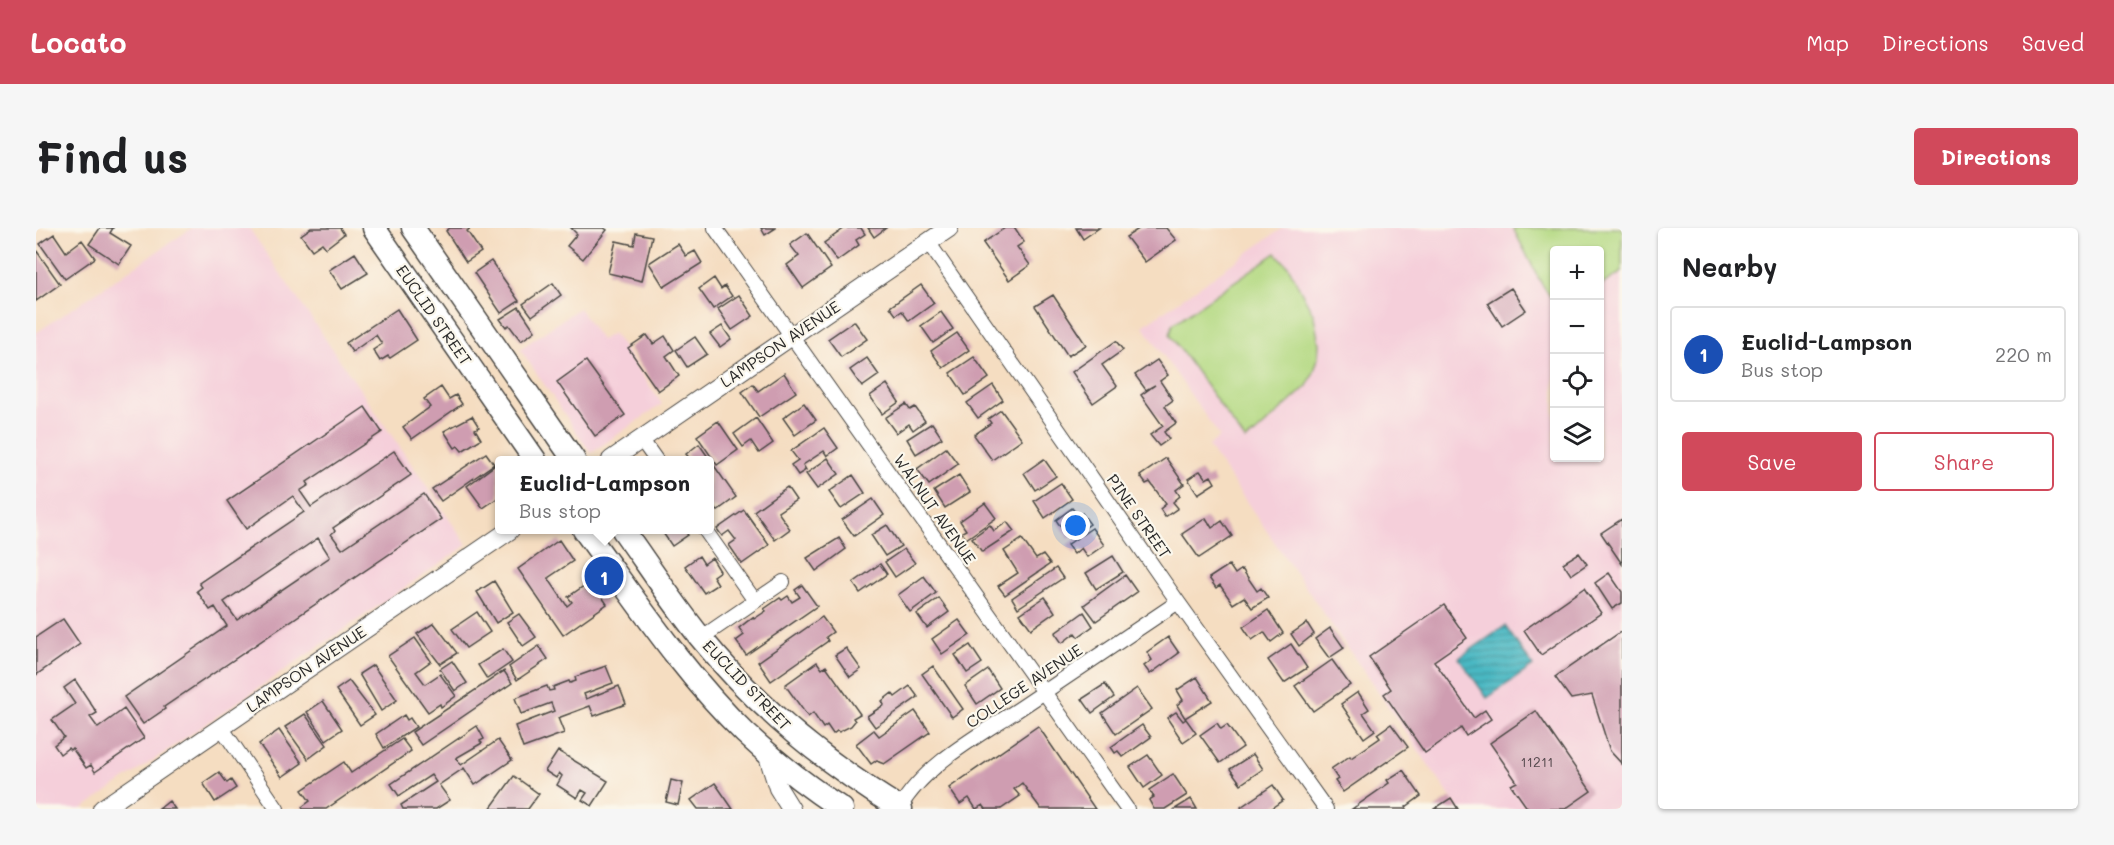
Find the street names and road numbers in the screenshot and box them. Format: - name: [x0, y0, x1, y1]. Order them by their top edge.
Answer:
- street label: EUCLID STREET: [392, 260, 477, 369]
- street label: LAMPSON AVENUE: [716, 296, 844, 392]
- street label: WALNUT AVENUE: [890, 450, 981, 568]
- street label: PINE STREET: [1103, 469, 1176, 562]
- street label: LAMPSON AVENUE: [242, 621, 370, 717]
- street label: EUCLID STREET: [699, 635, 796, 735]
- street label: COLLEGE AVENUE: [961, 639, 1086, 732]

